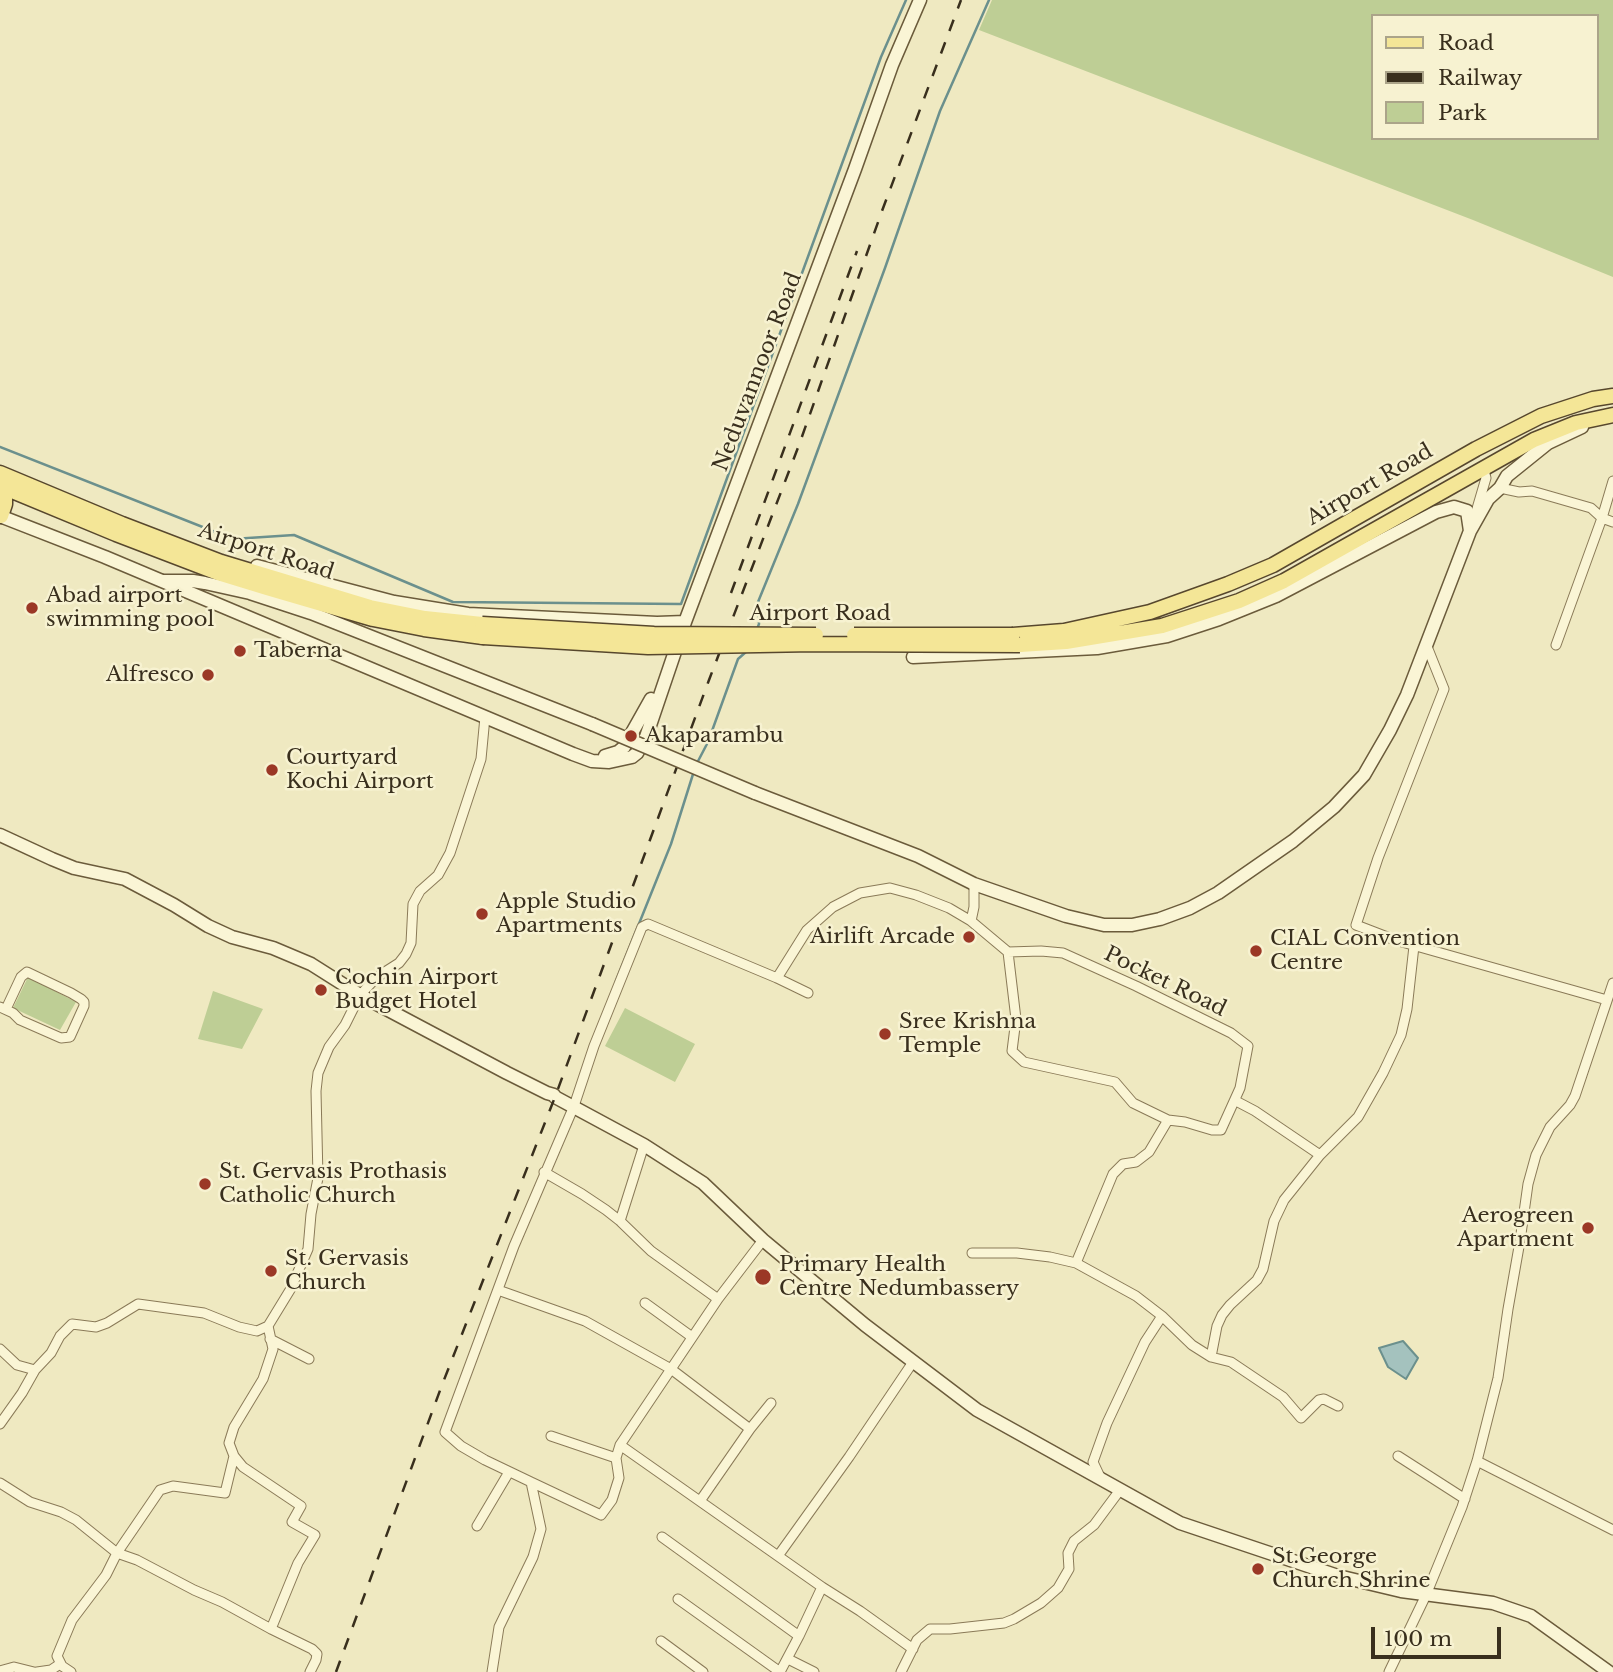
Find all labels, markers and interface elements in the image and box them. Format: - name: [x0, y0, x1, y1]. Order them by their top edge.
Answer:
- legend: [1372, 14, 1599, 140]
- text: Road: [1438, 30, 1494, 56]
- text: Railway: [1438, 65, 1522, 91]
- text: Park: [1438, 100, 1487, 126]
- street label: Neduvannoor Road: [708, 269, 808, 475]
- street label: Airport Road: [1303, 439, 1437, 531]
- street label: Airport Road: [195, 518, 337, 586]
- place label: Abad airport swimming pool: [46, 583, 214, 633]
- marker: Abad airport swimming pool: [24, 600, 40, 616]
- street label: Airport Road: [749, 601, 891, 627]
- place label: Taberna: [254, 638, 342, 664]
- marker: Taberna: [232, 643, 248, 659]
- place label: Alfresco: [106, 662, 194, 688]
- marker: Alfresco: [200, 667, 216, 683]
- place label: Akaparambu: [645, 723, 784, 749]
- marker: Akaparambu: [623, 728, 639, 744]
- place label: Courtyard Kochi Airport: [286, 745, 434, 795]
- marker: Courtyard Kochi Airport: [264, 762, 280, 778]
- place label: Apple Studio Apartments: [496, 889, 636, 939]
- marker: Apple Studio Apartments: [474, 906, 490, 922]
- place label: Airlift Arcade: [810, 924, 955, 950]
- place label: CIAL Convention Centre: [1270, 926, 1460, 976]
- marker: Airlift Arcade: [961, 929, 977, 945]
- street label: Pocket Road: [1100, 942, 1230, 1022]
- marker: CIAL Convention Centre: [1248, 943, 1264, 959]
- place label: Cochin Airport Budget Hotel: [335, 965, 498, 1015]
- marker: Cochin Airport Budget Hotel: [313, 982, 329, 998]
- place label: Sree Krishna Temple: [899, 1009, 1036, 1059]
- marker: Sree Krishna Temple: [877, 1026, 893, 1042]
- place label: St. Gervasis Prothasis Catholic Church: [219, 1159, 447, 1209]
- marker: St. Gervasis Prothasis Catholic Church: [197, 1176, 213, 1192]
- place label: Aerogreen Apartment: [1457, 1203, 1574, 1253]
- marker: Aerogreen Apartment: [1580, 1220, 1596, 1236]
- place label: St. Gervasis Church: [285, 1246, 409, 1296]
- place label: Primary Health Centre Nedumbassery: [779, 1252, 1019, 1302]
- marker: St. Gervasis Church: [263, 1263, 279, 1279]
- marker: Primary Health Centre Nedumbassery: [753, 1267, 773, 1287]
- place label: St.George Church Shrine: [1272, 1544, 1431, 1594]
- marker: St.George Church Shrine: [1250, 1561, 1266, 1577]
- scale bar: [1375, 1612, 1504, 1656]
- text: 100 m: [1384, 1626, 1452, 1652]

